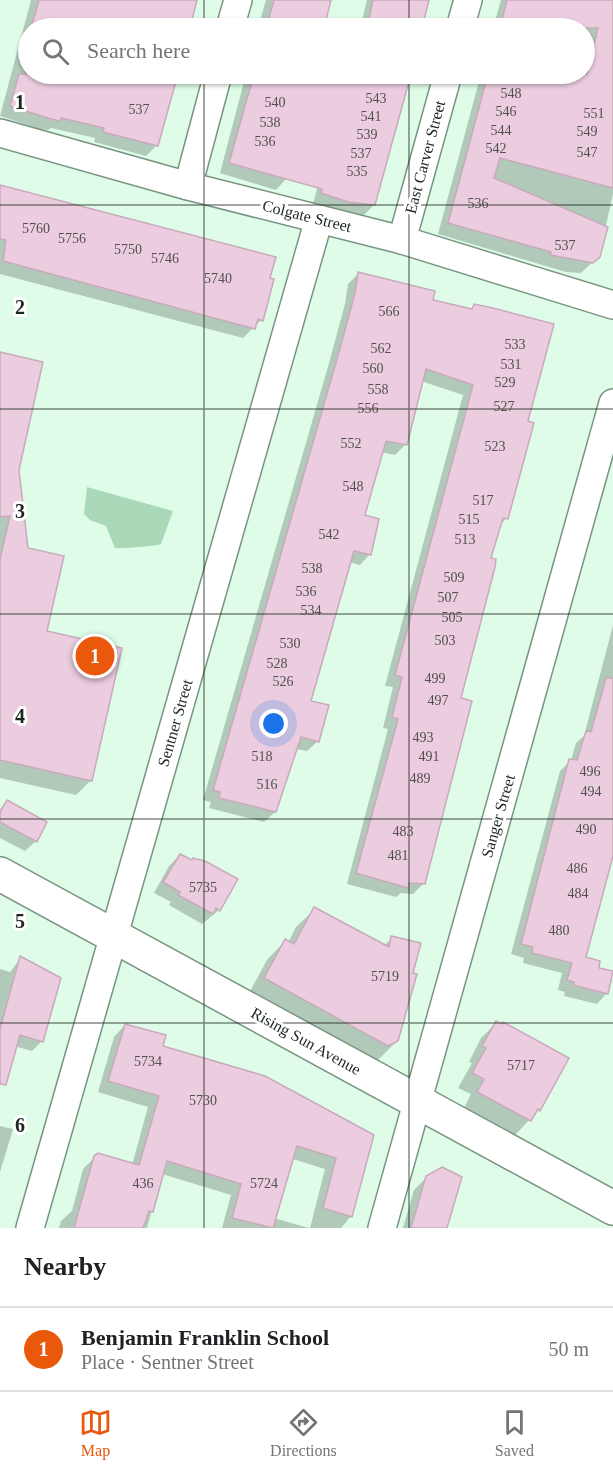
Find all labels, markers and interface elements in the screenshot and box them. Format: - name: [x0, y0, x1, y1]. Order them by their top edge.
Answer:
- search box: [18, 18, 595, 84]
- icon: search: [39, 35, 72, 68]
- text: Search here: [87, 38, 190, 63]
- house number: 548: [501, 86, 522, 101]
- text: 1: [15, 91, 25, 113]
- house number: 543: [366, 91, 387, 106]
- house number: 540: [265, 95, 286, 110]
- street label: East Carver Street: [402, 98, 448, 215]
- house number: 537: [129, 102, 150, 117]
- house number: 546: [496, 104, 517, 119]
- house number: 551: [584, 106, 605, 121]
- house number: 541: [361, 109, 382, 124]
- house number: 538: [260, 115, 281, 130]
- house number: 544: [491, 123, 512, 138]
- house number: 549: [577, 124, 598, 139]
- house number: 539: [357, 127, 378, 142]
- house number: 536: [255, 134, 276, 149]
- house number: 542: [486, 141, 507, 156]
- house number: 547: [577, 145, 598, 160]
- house number: 537: [351, 146, 372, 161]
- house number: 535: [347, 164, 368, 179]
- house number: 536: [468, 196, 489, 211]
- street label: Colgate Street: [261, 197, 354, 236]
- house number: 5760: [22, 221, 50, 236]
- house number: 5756: [58, 231, 86, 246]
- house number: 537: [555, 238, 576, 253]
- house number: 5750: [114, 242, 142, 257]
- house number: 5746: [151, 251, 179, 266]
- house number: 5740: [204, 271, 232, 286]
- text: 2: [15, 296, 25, 318]
- house number: 566: [379, 304, 400, 319]
- house number: 533: [505, 337, 526, 352]
- house number: 562: [371, 341, 392, 356]
- house number: 531: [501, 357, 522, 372]
- house number: 560: [363, 361, 384, 376]
- house number: 529: [495, 375, 516, 390]
- house number: 558: [368, 382, 389, 397]
- house number: 527: [494, 399, 515, 414]
- house number: 556: [358, 401, 379, 416]
- house number: 552: [341, 436, 362, 451]
- house number: 523: [485, 439, 506, 454]
- house number: 548: [343, 479, 364, 494]
- house number: 517: [473, 493, 494, 508]
- text: 3: [15, 500, 25, 522]
- house number: 515: [459, 512, 480, 527]
- house number: 542: [319, 527, 340, 542]
- house number: 513: [455, 532, 476, 547]
- house number: 538: [302, 561, 323, 576]
- house number: 509: [444, 570, 465, 585]
- house number: 536: [296, 584, 317, 599]
- house number: 507: [438, 590, 459, 605]
- house number: 534: [301, 603, 322, 618]
- house number: 505: [442, 610, 463, 625]
- house number: 503: [435, 633, 456, 648]
- pin: 1: [76, 634, 115, 678]
- house number: 530: [280, 636, 301, 651]
- house number: 528: [267, 656, 288, 671]
- house number: 499: [425, 671, 446, 686]
- house number: 526: [273, 674, 294, 689]
- street label: Sentner Street: [154, 677, 196, 769]
- house number: 497: [428, 693, 449, 708]
- text: 4: [15, 705, 25, 727]
- your location: [259, 709, 288, 738]
- house number: 493: [413, 730, 434, 745]
- house number: 518: [252, 749, 273, 764]
- house number: 491: [419, 749, 440, 764]
- house number: 496: [580, 764, 601, 779]
- house number: 489: [410, 771, 431, 786]
- street label: Sanger Street: [478, 772, 519, 860]
- house number: 516: [257, 777, 278, 792]
- house number: 494: [581, 784, 602, 799]
- house number: 490: [576, 822, 597, 837]
- house number: 483: [393, 824, 414, 839]
- house number: 481: [388, 848, 409, 863]
- house number: 486: [567, 861, 588, 876]
- house number: 5735: [189, 880, 217, 895]
- house number: 484: [568, 886, 589, 901]
- text: 5: [15, 910, 25, 932]
- house number: 480: [549, 923, 570, 938]
- house number: 5719: [371, 969, 399, 984]
- street label: Rising Sun Avenue: [248, 1004, 364, 1079]
- house number: 5734: [134, 1054, 162, 1069]
- house number: 5717: [507, 1058, 535, 1073]
- house number: 5730: [189, 1093, 217, 1108]
- text: 6: [15, 1114, 25, 1136]
- house number: 436: [133, 1176, 154, 1191]
- house number: 5724: [250, 1176, 278, 1191]
- text: Nearby: [24, 1252, 106, 1281]
- text: Benjamin Franklin School: [81, 1325, 329, 1350]
- text: 1: [39, 1338, 49, 1360]
- text: 50 m: [548, 1338, 589, 1360]
- text: Place · Sentner Street: [81, 1351, 254, 1373]
- tab: Map: [79, 1406, 112, 1460]
- tab: Directions: [270, 1406, 337, 1460]
- tab: Saved: [495, 1406, 534, 1460]

